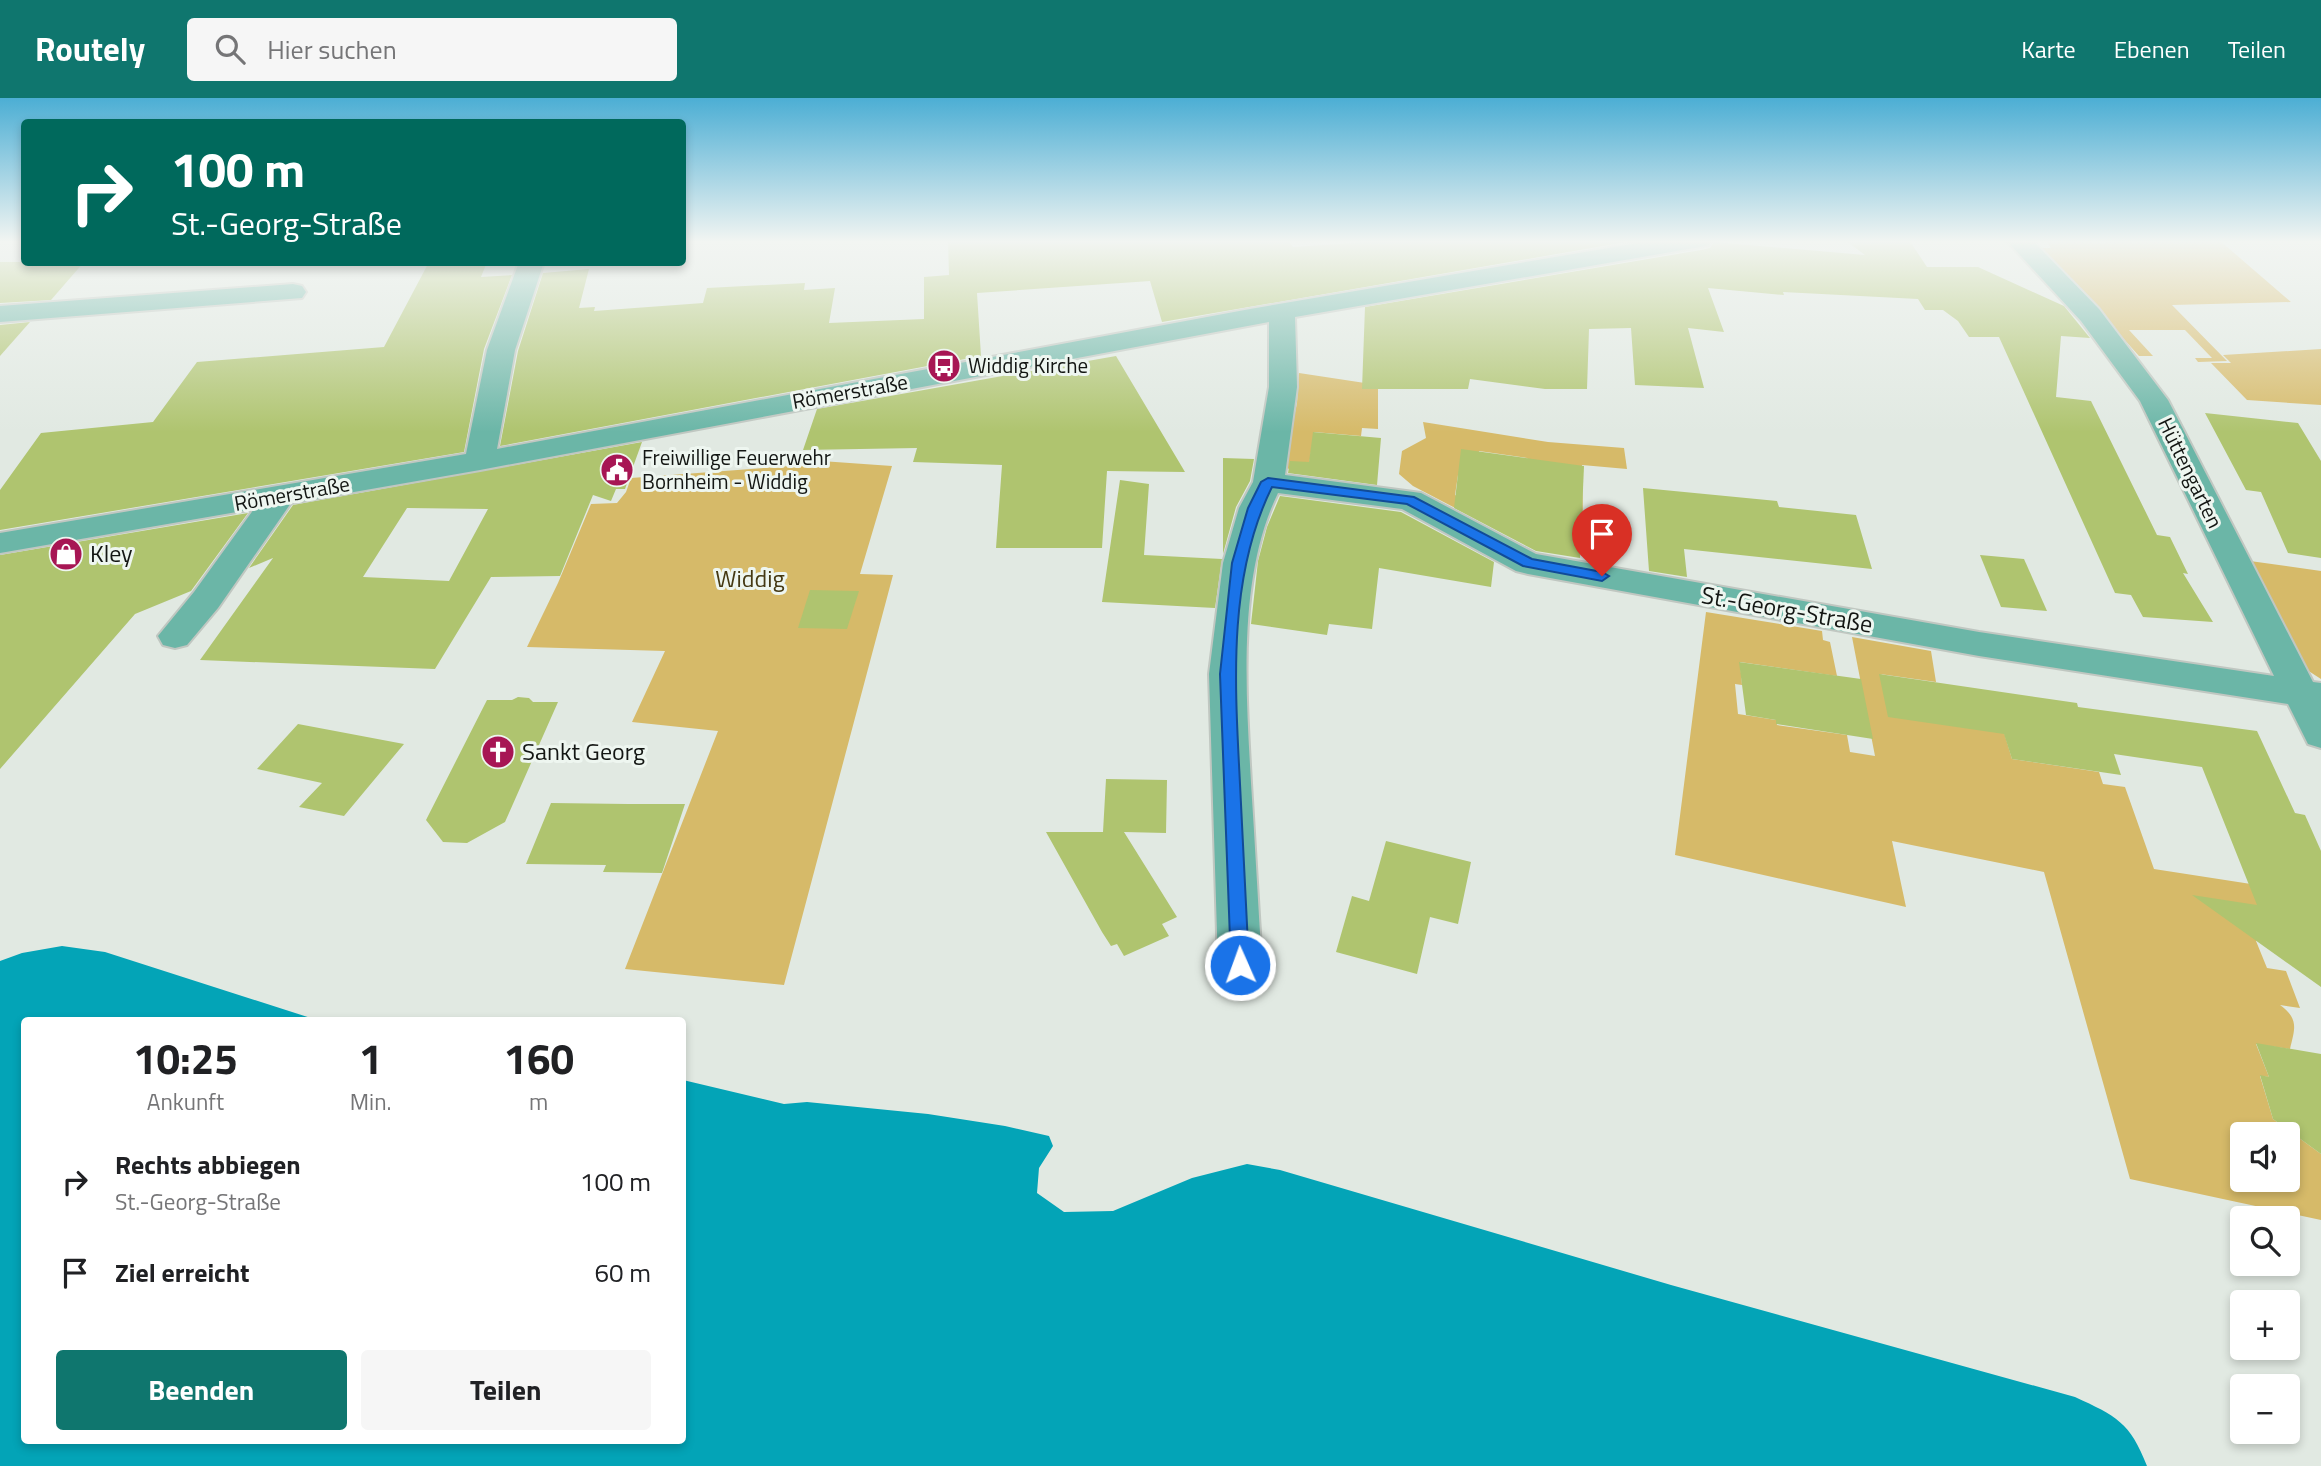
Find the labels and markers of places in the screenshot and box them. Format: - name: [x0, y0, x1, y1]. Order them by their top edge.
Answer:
- bus stop icon: Widdig Kirche: [925, 347, 963, 385]
- place label: Widdig Kirche: [968, 349, 1088, 381]
- place label: Freiwillige Feuerwehr Bornheim - Widdig: [642, 441, 831, 497]
- public building icon: Freiwillige Feuerwehr Bornheim - Widdig: [598, 451, 636, 489]
- pin: [1572, 504, 1632, 576]
- shop icon: Kley: [47, 535, 85, 573]
- place label: Kley: [90, 535, 133, 571]
- church icon: Sankt Georg: [479, 733, 517, 771]
- place label: Sankt Georg: [522, 733, 645, 769]

